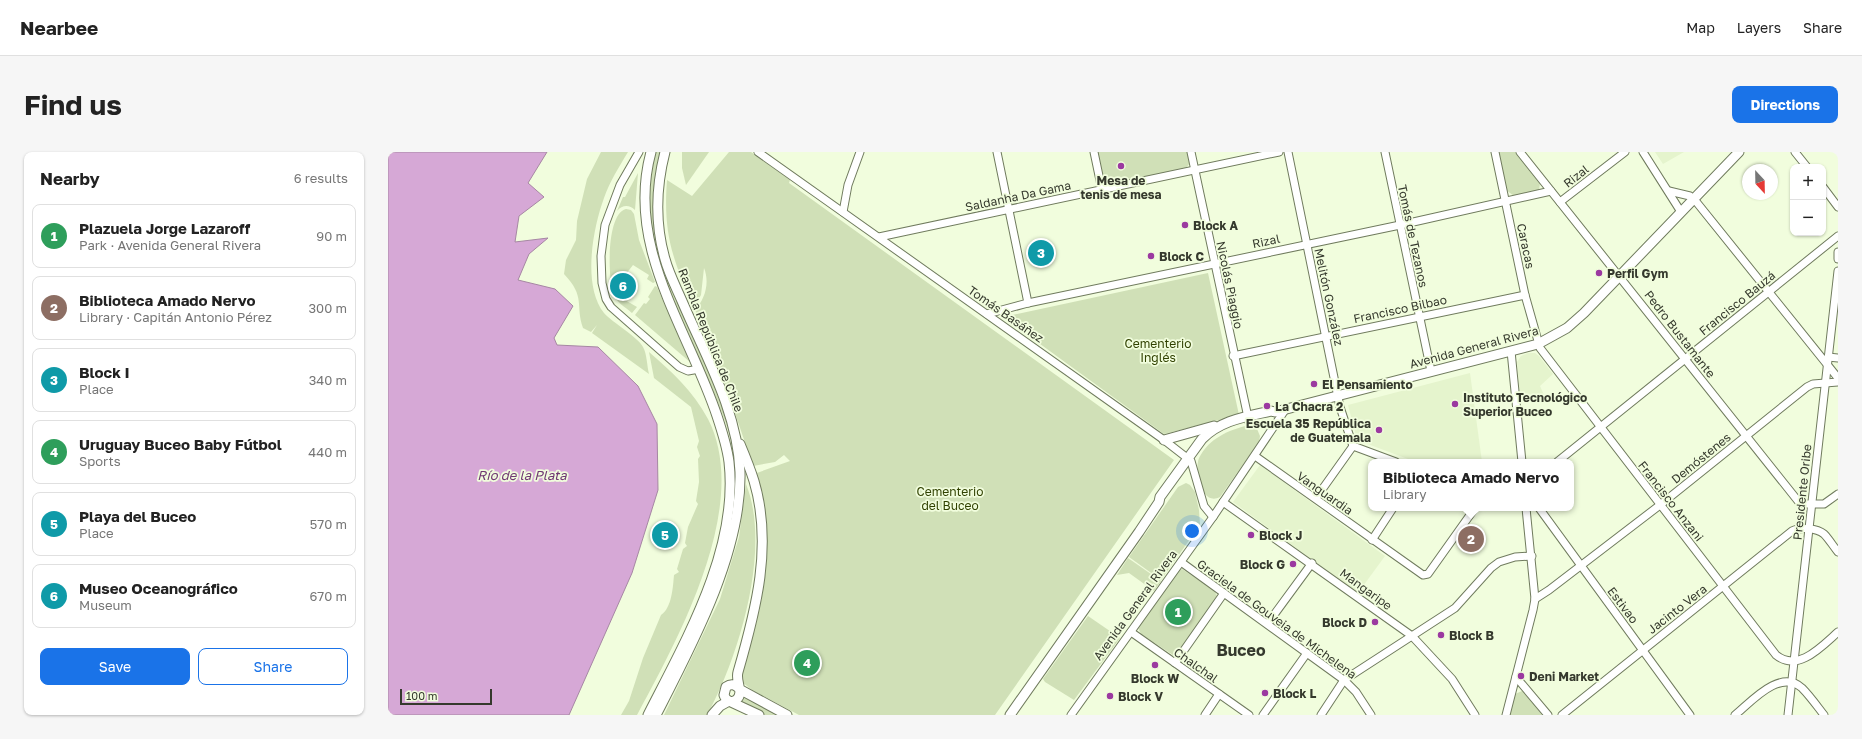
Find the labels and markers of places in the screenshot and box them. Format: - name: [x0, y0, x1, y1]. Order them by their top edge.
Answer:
- marker: Mesa de tenis de mesa: [1116, 161, 1126, 171]
- place label: Mesa de tenis de mesa: [1081, 173, 1161, 202]
- place label: Block A: [1193, 218, 1238, 233]
- marker: Block A: [1180, 220, 1190, 230]
- pin: 3: [1028, 238, 1054, 268]
- place label: Block C: [1159, 249, 1204, 264]
- marker: Block C: [1146, 251, 1156, 261]
- place label: Perfil Gym: [1607, 266, 1668, 281]
- marker: Perfil Gym: [1594, 268, 1604, 278]
- pin: 6: [610, 271, 636, 301]
- place label: El Pensamiento: [1322, 377, 1413, 392]
- marker: El Pensamiento: [1309, 379, 1319, 389]
- place label: Instituto Tecnológico Superior Buceo: [1463, 390, 1587, 419]
- place label: La Chacra 2: [1275, 399, 1343, 414]
- marker: Instituto Tecnológico Superior Buceo: [1450, 399, 1460, 409]
- marker: La Chacra 2: [1262, 401, 1272, 411]
- place label: Escuela 35 República de Guatemala: [1246, 416, 1371, 445]
- marker: Escuela 35 República de Guatemala: [1374, 425, 1384, 435]
- pin: 5: [652, 520, 678, 550]
- pin: 2: [1458, 524, 1484, 554]
- place label: Block J: [1259, 528, 1302, 543]
- marker: Block J: [1246, 530, 1256, 540]
- place label: Block G: [1240, 557, 1285, 572]
- marker: Block G: [1288, 559, 1298, 569]
- pin: 1: [1165, 597, 1191, 627]
- place label: Block D: [1322, 615, 1367, 630]
- marker: Block D: [1370, 617, 1380, 627]
- place label: Block B: [1449, 628, 1494, 643]
- marker: Block B: [1436, 630, 1446, 640]
- pin: 4: [794, 648, 820, 678]
- marker: Block W: [1150, 660, 1160, 670]
- place label: Deni Market: [1529, 669, 1599, 684]
- place label: Block W: [1131, 671, 1179, 686]
- marker: Deni Market: [1516, 671, 1526, 681]
- place label: Block L: [1273, 686, 1316, 701]
- marker: Block L: [1260, 688, 1270, 698]
- place label: Block V: [1118, 689, 1163, 704]
- marker: Block V: [1105, 691, 1115, 701]

